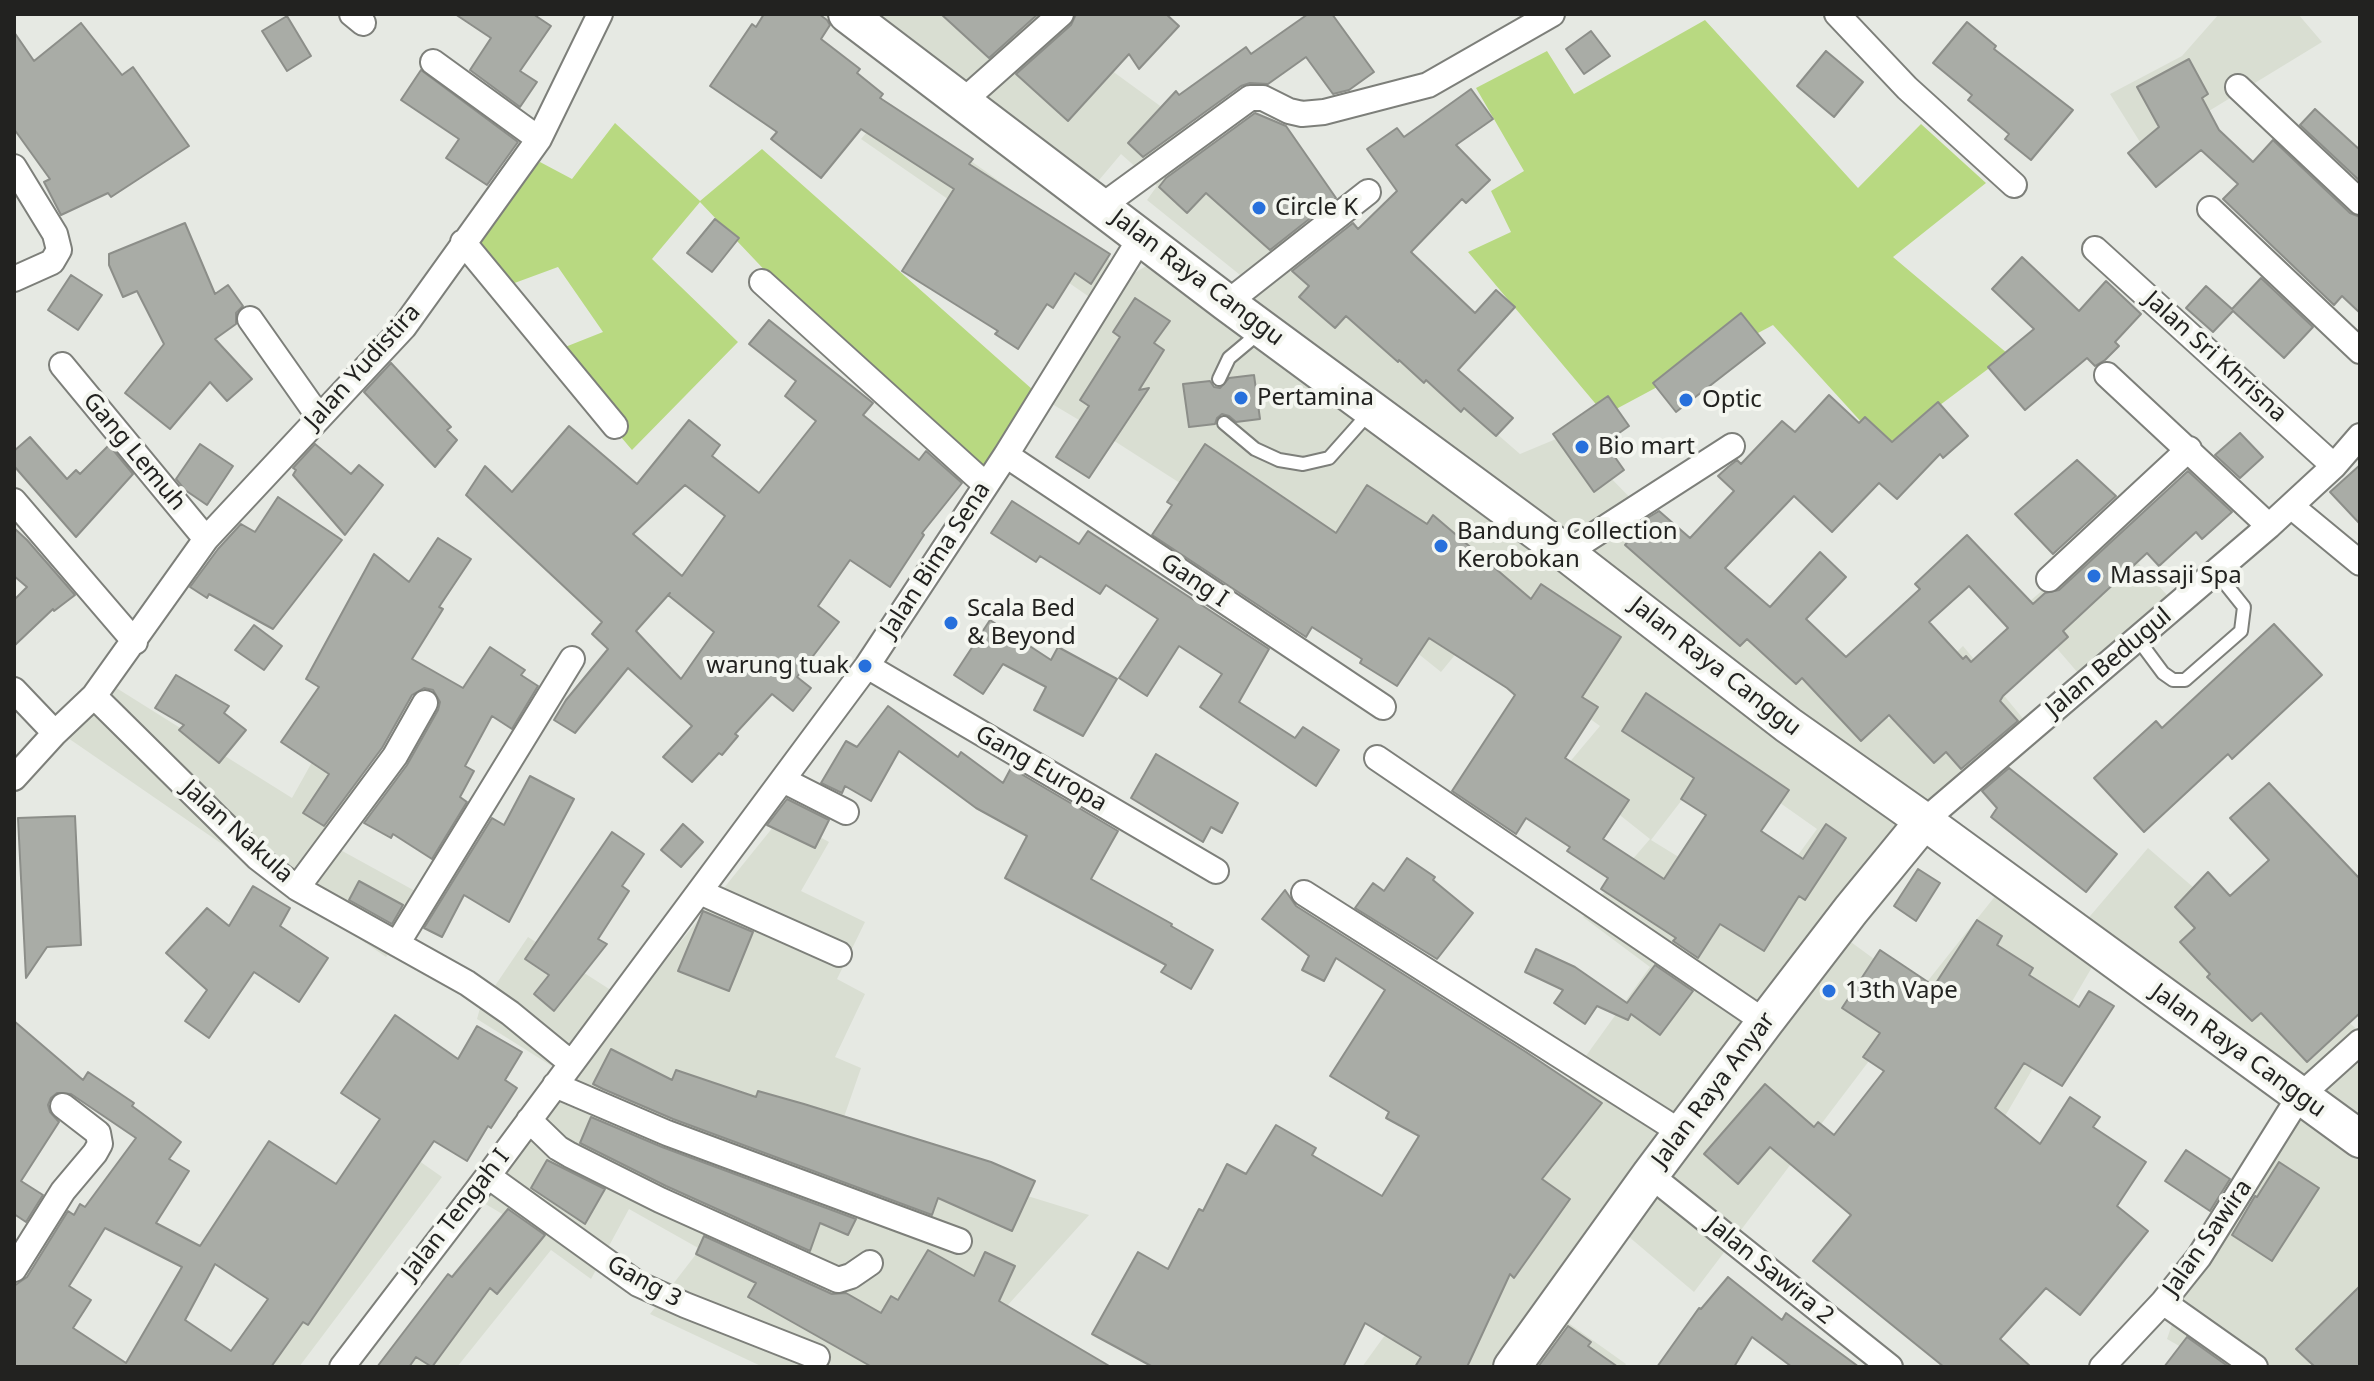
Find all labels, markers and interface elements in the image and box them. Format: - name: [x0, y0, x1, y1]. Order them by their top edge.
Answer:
- place label: Circle K: [1275, 194, 1358, 222]
- marker: Circle K: [1250, 199, 1268, 217]
- street label: Jalan Raya Canggu: [1105, 204, 1289, 352]
- street label: Jalan Sri Khrisna: [2138, 285, 2292, 429]
- street label: Jalan Yudistira: [299, 298, 427, 436]
- place label: Pertamina: [1257, 384, 1374, 412]
- place label: Optic: [1702, 386, 1762, 414]
- street label: Gang Lemuh: [76, 387, 192, 517]
- marker: Pertamina: [1232, 389, 1250, 407]
- marker: Optic: [1677, 391, 1695, 409]
- place label: Bio mart: [1598, 433, 1695, 461]
- marker: Bio mart: [1573, 438, 1591, 456]
- street label: Jalan Bima Sena: [875, 477, 997, 643]
- place label: Bandung Collection Kerobokan: [1457, 518, 1678, 574]
- marker: Bandung Collection Kerobokan: [1432, 537, 1450, 555]
- street label: Gang I: [1155, 548, 1233, 614]
- place label: Massaji Spa: [2110, 562, 2242, 590]
- marker: Massaji Spa: [2085, 567, 2103, 585]
- street label: Jalan Raya Canggu: [1624, 591, 1806, 743]
- place label: Scala Bed & Beyond: [967, 595, 1076, 651]
- street label: Jalan Bedugul: [2040, 602, 2178, 724]
- marker: Scala Bed & Beyond: [942, 614, 960, 632]
- place label: warung tuak: [706, 652, 849, 680]
- marker: warung tuak: [856, 657, 874, 675]
- street label: Gang Europa: [970, 720, 1112, 818]
- street label: Jalan Nakula: [175, 775, 299, 889]
- place label: 13th Vape: [1845, 977, 1958, 1005]
- street label: Jalan Raya Canggu: [2145, 978, 2331, 1124]
- marker: 13th Vape: [1820, 982, 1838, 1000]
- street label: Jalan Raya Anyar: [1646, 1007, 1782, 1173]
- street label: Jalan Tengah I: [396, 1144, 516, 1286]
- street label: Jalan Sawira: [2157, 1174, 2259, 1302]
- street label: Jalan Sawira 2: [1701, 1211, 1839, 1331]
- street label: Gang 3: [602, 1250, 686, 1314]

